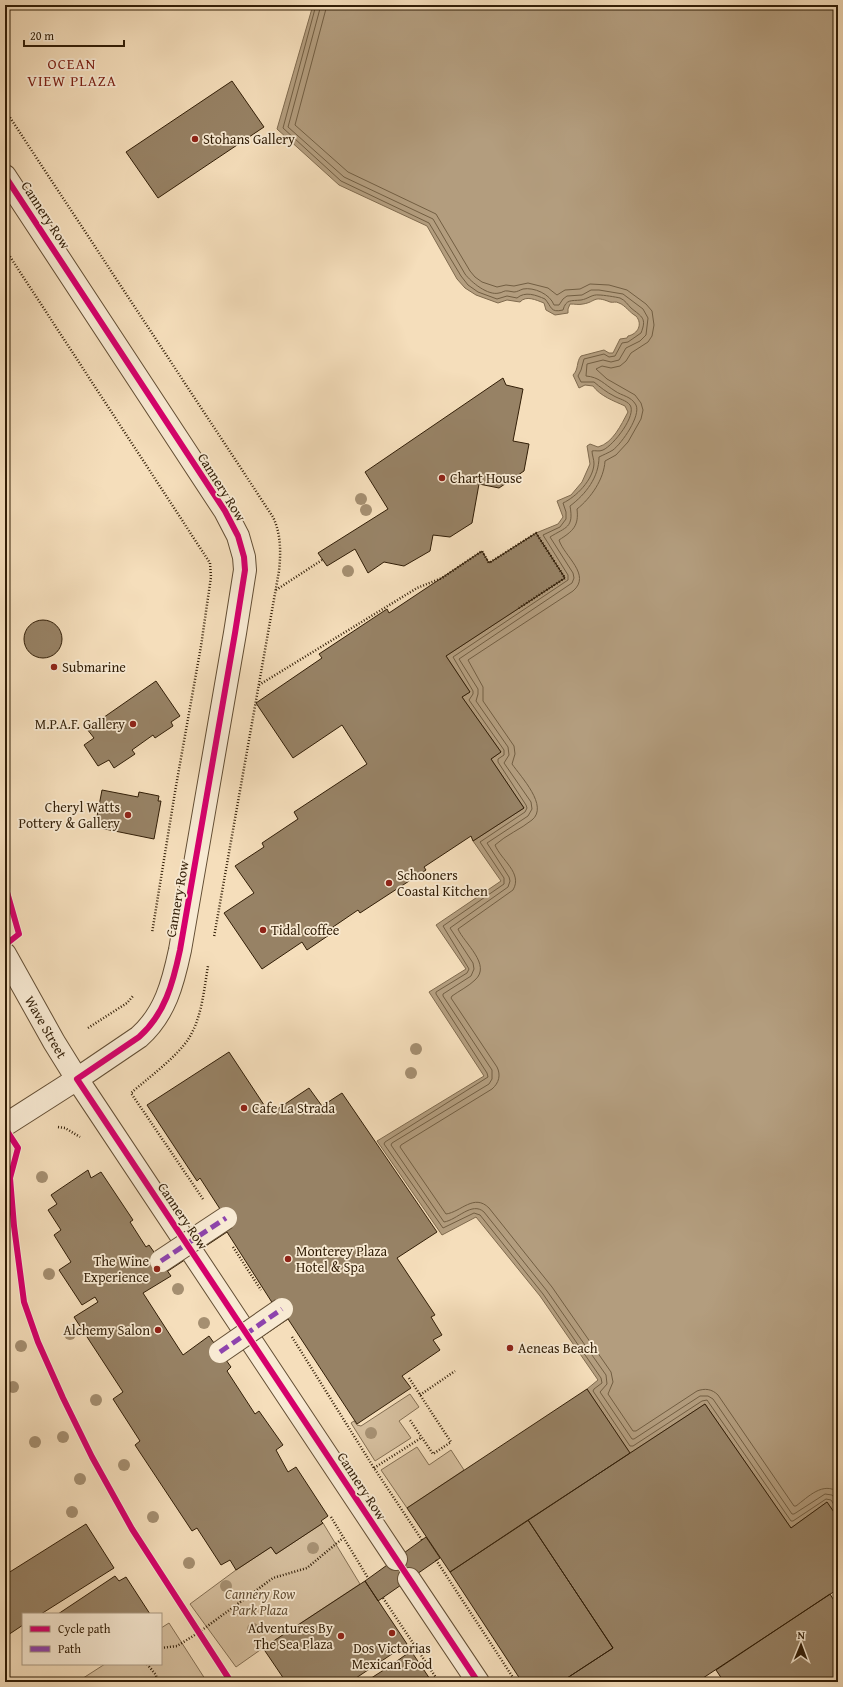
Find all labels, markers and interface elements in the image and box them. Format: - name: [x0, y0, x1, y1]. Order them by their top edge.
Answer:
- scale bar: [24, 22, 124, 48]
- text: 20 m: [30, 27, 54, 44]
- district label: OCEAN VIEW PLAZA: [27, 53, 117, 91]
- place label: Stohans Gallery: [203, 129, 295, 149]
- marker: Stohans Gallery: [190, 134, 200, 144]
- street label: Cannery Row: [17, 177, 75, 253]
- street label: Cannery Row: [193, 449, 251, 525]
- place label: Chart House: [450, 468, 522, 488]
- marker: Chart House: [437, 473, 447, 483]
- place label: Submarine: [62, 657, 126, 677]
- marker: Submarine: [49, 662, 59, 672]
- place label: M.P.A.F. Gallery: [35, 714, 125, 734]
- marker: M.P.A.F. Gallery: [128, 719, 138, 729]
- place label: Cheryl Watts Pottery & Gallery: [18, 797, 120, 833]
- marker: Cheryl Watts Pottery & Gallery: [123, 810, 133, 820]
- street label: Cannery Row: [160, 859, 194, 939]
- place label: Schooners Coastal Kitchen: [397, 865, 488, 901]
- marker: Schooners Coastal Kitchen: [384, 878, 394, 888]
- place label: Tidal coffee: [271, 920, 340, 940]
- marker: Tidal coffee: [258, 925, 268, 935]
- street label: Wave Street: [20, 992, 72, 1062]
- place label: Cafe La Strada: [252, 1098, 335, 1118]
- marker: Cafe La Strada: [239, 1103, 249, 1113]
- street label: Cannery Row: [153, 1178, 213, 1254]
- place label: Monterey Plaza Hotel & Spa: [296, 1241, 387, 1277]
- place label: The Wine Experience: [84, 1251, 149, 1287]
- marker: Monterey Plaza Hotel & Spa: [283, 1254, 293, 1264]
- marker: The Wine Experience: [152, 1264, 162, 1274]
- place label: Alchemy Salon: [63, 1320, 150, 1340]
- marker: Alchemy Salon: [153, 1325, 163, 1335]
- place label: Aeneas Beach: [518, 1338, 598, 1358]
- marker: Aeneas Beach: [505, 1343, 515, 1353]
- street label: Cannery Row: [333, 1448, 391, 1524]
- park label: Cannery Row Park Plaza: [225, 1584, 295, 1620]
- legend: [22, 1613, 162, 1665]
- place label: Adventures By The Sea Plaza: [248, 1618, 333, 1654]
- text: Cycle path: [58, 1620, 111, 1637]
- north arrow: [781, 1625, 821, 1665]
- text: N: [797, 1627, 806, 1643]
- marker: Dos Victorias Mexican Food: [387, 1628, 397, 1638]
- marker: Adventures By The Sea Plaza: [336, 1631, 346, 1641]
- place label: Dos Victorias Mexican Food: [352, 1638, 433, 1674]
- text: Path: [58, 1640, 81, 1657]

